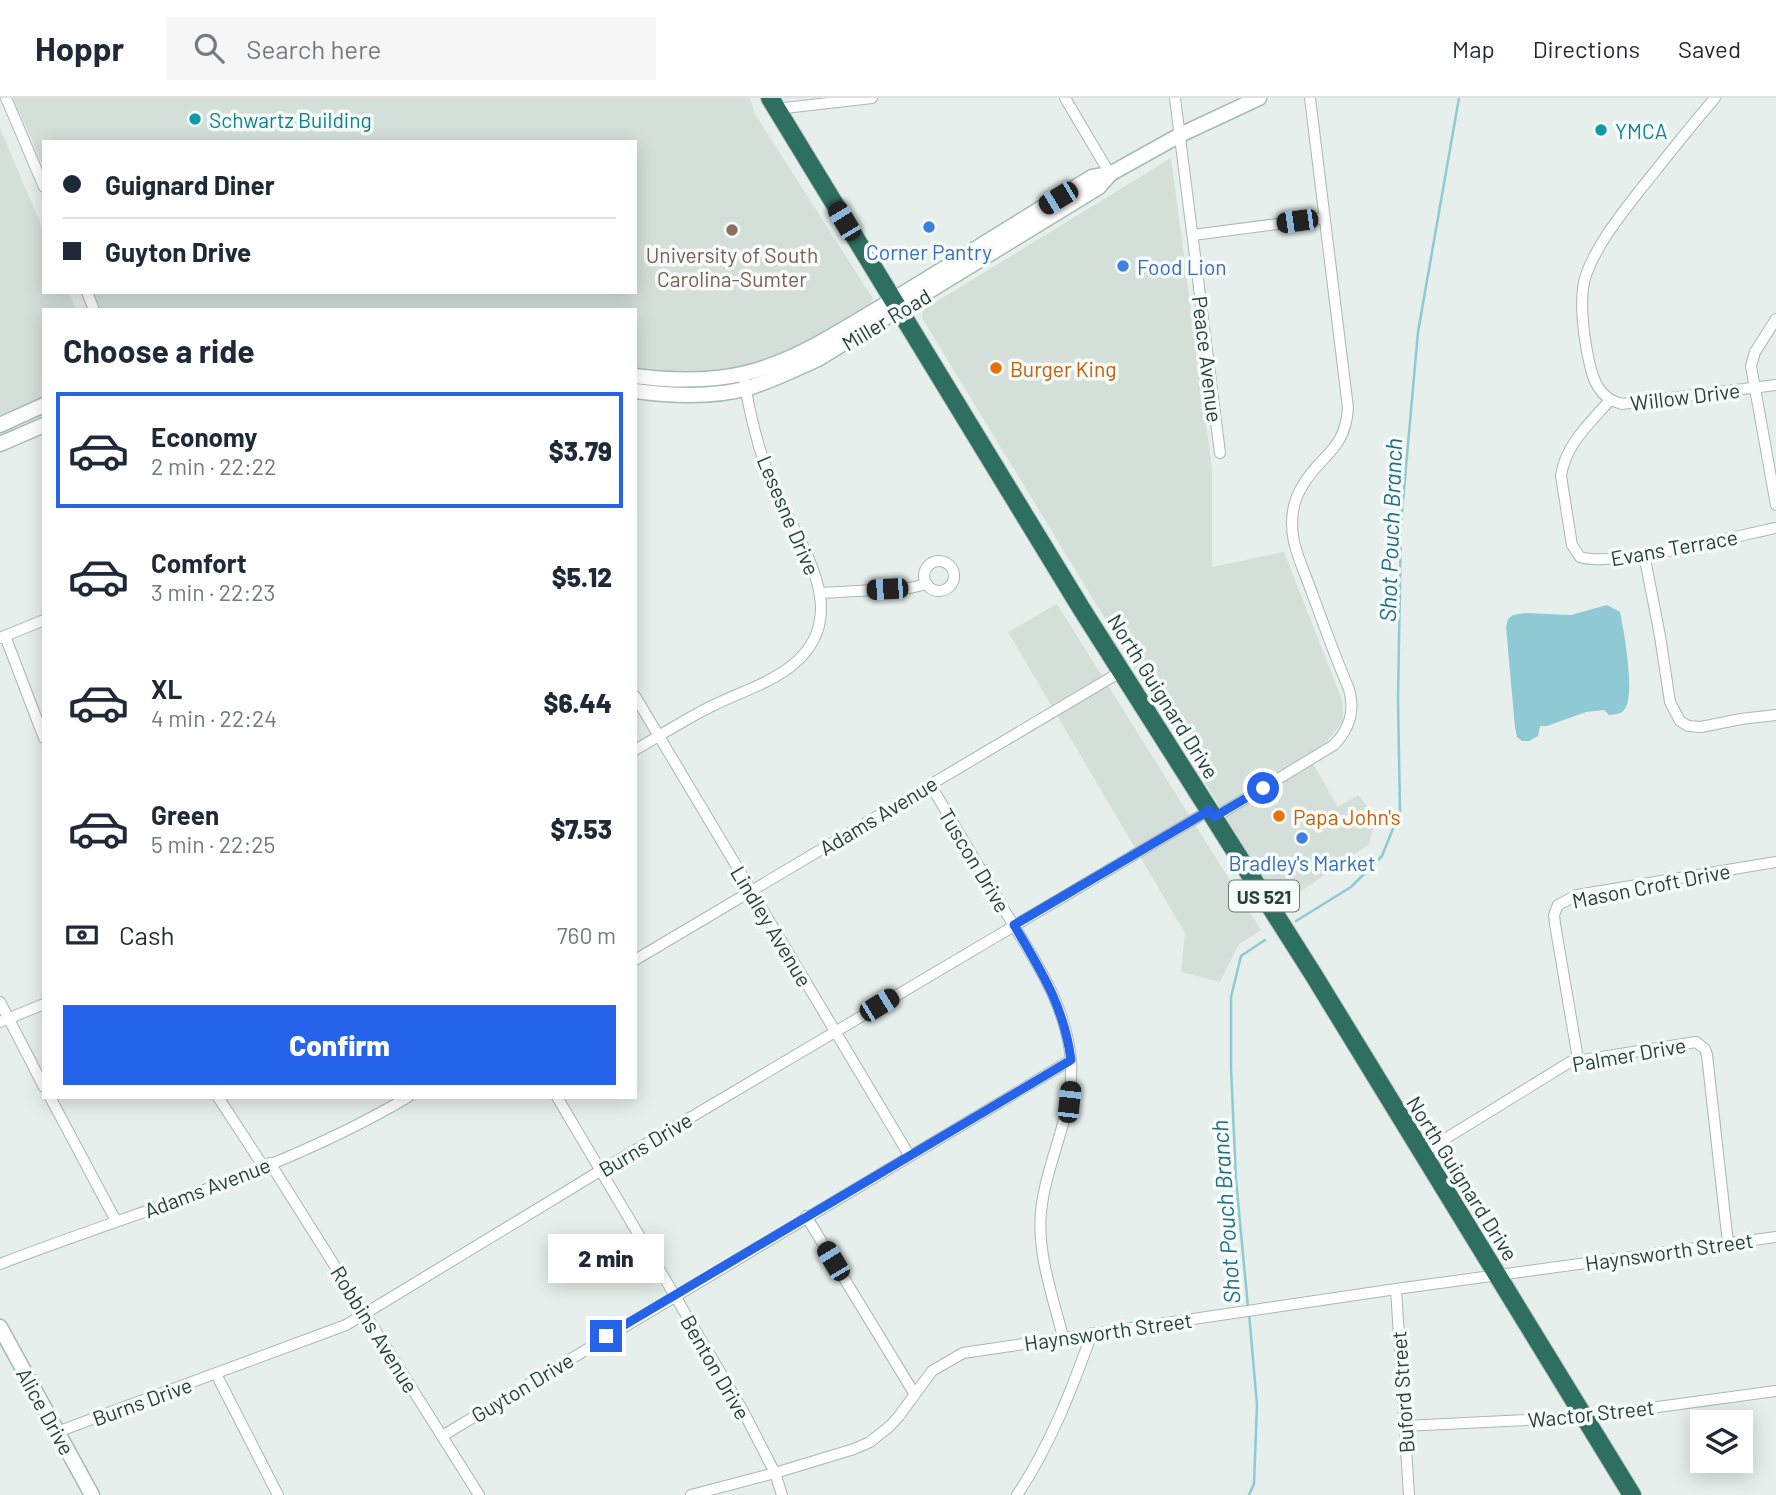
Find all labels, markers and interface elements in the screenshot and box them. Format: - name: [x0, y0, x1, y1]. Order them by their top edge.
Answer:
- search box: [166, 17, 656, 80]
- text: Hoppr: [35, 28, 124, 68]
- icon: search: [190, 29, 228, 67]
- text: Search here: [246, 33, 381, 64]
- text: Map: [1452, 34, 1495, 63]
- text: Directions: [1533, 34, 1640, 63]
- text: Saved: [1678, 34, 1741, 63]
- place label: Schwartz Building: [209, 107, 372, 132]
- marker: Schwartz Building: [187, 111, 203, 127]
- place label: YMCA: [1615, 118, 1668, 143]
- marker: YMCA: [1593, 122, 1609, 138]
- text: Guignard Diner: [105, 169, 275, 200]
- car: [1035, 178, 1082, 218]
- car: [825, 198, 864, 244]
- car: [1275, 208, 1320, 234]
- marker: Corner Pantry: [921, 219, 937, 235]
- marker: University of South Carolina-Sumter: [724, 222, 740, 238]
- text: Guyton Drive: [105, 236, 251, 267]
- place label: Corner Pantry: [866, 239, 992, 264]
- place label: University of South Carolina-Sumter: [646, 242, 818, 291]
- place label: Food Lion: [1137, 254, 1227, 279]
- marker: Food Lion: [1115, 258, 1131, 274]
- street label: Miller Road: [837, 283, 935, 355]
- street label: Peace Avenue: [1188, 295, 1228, 423]
- text: Choose a ride: [63, 331, 255, 369]
- place label: Burger King: [1010, 356, 1117, 381]
- marker: Burger King: [988, 360, 1004, 376]
- street label: Willow Drive: [1629, 377, 1741, 415]
- icon: car: [67, 419, 130, 482]
- text: Economy: [151, 421, 257, 452]
- text: $3.79: [549, 435, 612, 466]
- water label: Shot Pouch Branch: [1373, 438, 1407, 622]
- street label: Lesesne Drive: [753, 451, 825, 579]
- text: 2 min · 22:22: [151, 452, 276, 480]
- street label: Evans Terrace: [1609, 524, 1739, 570]
- icon: car: [67, 545, 130, 608]
- text: Comfort: [151, 547, 247, 578]
- text: $5.12: [552, 561, 612, 592]
- car: [866, 577, 909, 601]
- text: 3 min · 22:23: [151, 578, 275, 606]
- street label: North Guignard Drive: [1103, 609, 1225, 783]
- icon: car: [67, 671, 130, 734]
- text: XL: [151, 673, 182, 704]
- text: $6.44: [543, 687, 612, 718]
- text: 4 min · 22:24: [151, 704, 277, 732]
- street label: Adams Avenue: [815, 770, 941, 860]
- route start: [1247, 772, 1279, 804]
- icon: car: [67, 797, 130, 860]
- text: Green: [151, 799, 219, 830]
- street label: Tuscon Drive: [934, 803, 1016, 917]
- place label: Papa John's: [1293, 804, 1401, 829]
- marker: Papa John's: [1271, 808, 1287, 824]
- text: $7.53: [550, 813, 612, 844]
- text: 5 min · 22:25: [151, 830, 275, 858]
- marker: Bradley's Market: [1294, 830, 1310, 846]
- place label: Bradley's Market: [1228, 850, 1376, 875]
- street label: Mason Croft Drive: [1570, 857, 1732, 913]
- street label: Lindley Avenue: [726, 861, 818, 991]
- road number: US 521: [1229, 880, 1299, 912]
- icon: cash: [63, 916, 101, 954]
- text: Cash: [119, 919, 174, 950]
- text: 760 m: [557, 921, 616, 949]
- car: [856, 985, 903, 1025]
- button: Confirm: [63, 1005, 616, 1085]
- street label: Palmer Drive: [1570, 1032, 1688, 1076]
- car: [1057, 1080, 1082, 1124]
- street label: North Guignard Drive: [1402, 1091, 1524, 1265]
- street label: Burns Drive: [594, 1106, 696, 1182]
- water label: Shot Pouch Branch: [1205, 1119, 1245, 1305]
- street label: Adams Avenue: [140, 1151, 274, 1223]
- street label: Haynsworth Street: [1583, 1227, 1755, 1275]
- callout: 2 min: [548, 1234, 664, 1284]
- car: [814, 1238, 853, 1284]
- text: 2 min: [578, 1244, 634, 1272]
- street label: Robbins Avenue: [326, 1261, 424, 1397]
- street label: Haynsworth Street: [1022, 1307, 1194, 1355]
- street label: Benton Drive: [676, 1310, 756, 1424]
- route end: [590, 1320, 622, 1352]
- street label: Buford Street: [1385, 1330, 1419, 1454]
- street label: Guyton Drive: [466, 1347, 578, 1427]
- street label: Alice Drive: [12, 1363, 80, 1459]
- street label: Burns Drive: [89, 1371, 195, 1431]
- street label: Wactor Street: [1527, 1394, 1655, 1432]
- map controls: [1690, 1410, 1753, 1473]
- button: layers: [1690, 1410, 1753, 1473]

